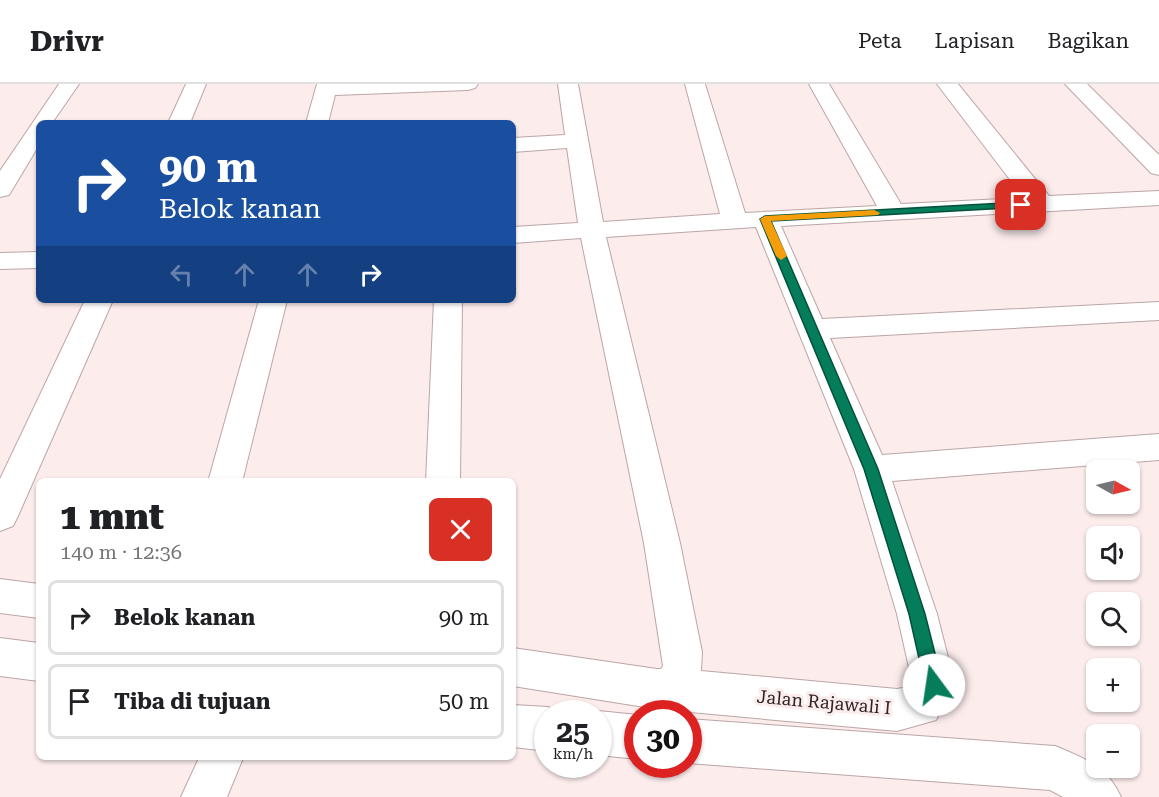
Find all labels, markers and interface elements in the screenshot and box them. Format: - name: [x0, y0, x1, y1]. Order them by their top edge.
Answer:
- text: Drivr: [30, 25, 104, 58]
- text: Peta: [858, 29, 902, 53]
- text: Lapisan: [935, 29, 1015, 53]
- text: Bagikan: [1048, 29, 1129, 53]
- text: 90 m: [159, 143, 257, 192]
- icon: right: [60, 144, 138, 222]
- pin: [995, 179, 1046, 230]
- icon: arrive: [1004, 188, 1037, 221]
- text: Belok kanan: [159, 193, 321, 225]
- icon: left: [165, 258, 198, 291]
- icon: ahead: [228, 258, 261, 291]
- icon: ahead: [291, 258, 324, 291]
- icon: right: [354, 258, 387, 291]
- north arrow: [1086, 460, 1140, 514]
- map controls: [1086, 460, 1140, 778]
- text: 1 mnt: [60, 496, 164, 538]
- button: close: [429, 498, 492, 561]
- button: sound: [1086, 526, 1140, 580]
- text: 140 m · 12:36: [60, 540, 182, 564]
- button: search: [1086, 592, 1140, 646]
- icon: right: [63, 601, 96, 634]
- text: Belok kanan: [114, 605, 255, 630]
- text: 90 m: [439, 605, 489, 630]
- position arrow: [902, 653, 966, 717]
- button: +: [1086, 658, 1140, 712]
- icon: arrive: [63, 685, 96, 718]
- street label: Jalan Rajawali I: [756, 686, 892, 718]
- text: Tiba di tujuan: [114, 689, 270, 714]
- text: 50 m: [439, 689, 489, 714]
- speed limit sign: 30: [624, 700, 702, 778]
- text: 25: [556, 714, 590, 749]
- button: −: [1086, 724, 1140, 778]
- text: km/h: [553, 745, 593, 763]

